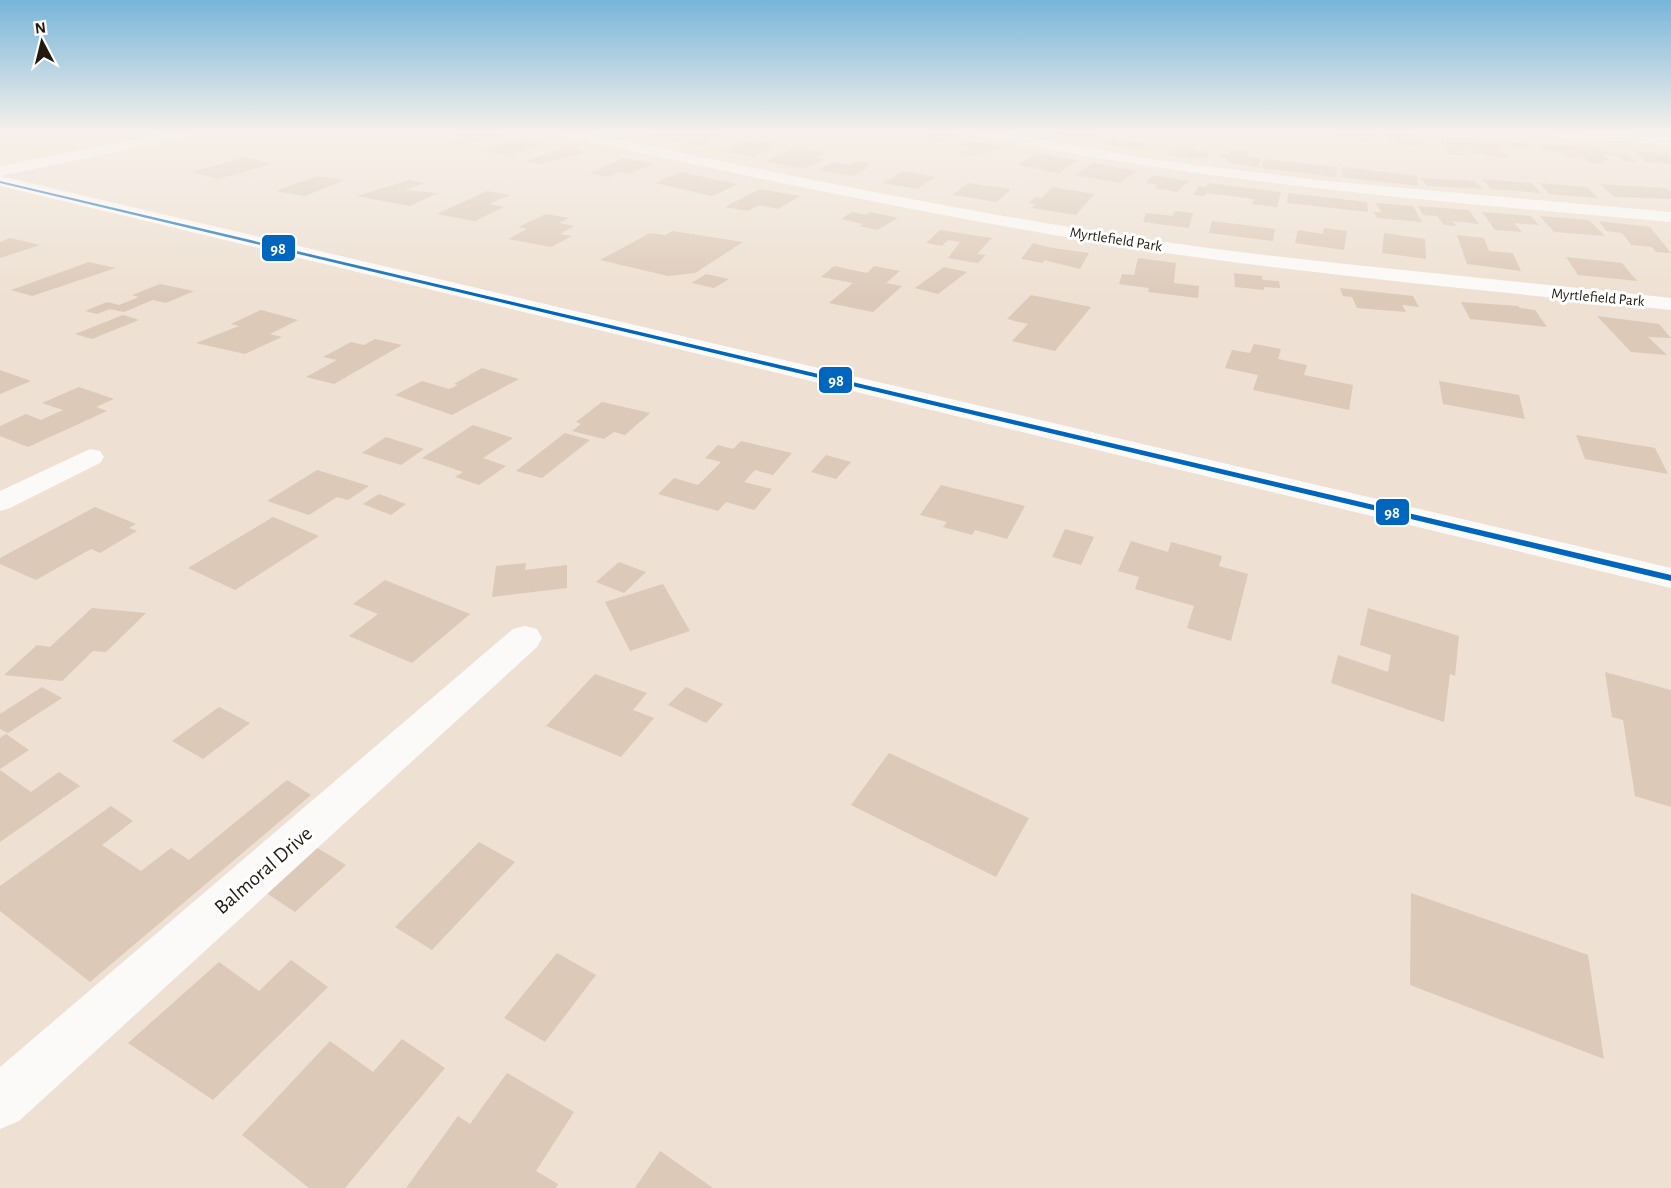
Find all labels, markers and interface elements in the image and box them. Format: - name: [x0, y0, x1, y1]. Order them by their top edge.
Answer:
- north arrow: [12, 12, 72, 72]
- text: N: [34, 19, 47, 37]
- street label: Myrtlefield Park: [1069, 225, 1163, 254]
- line badge: 98: [261, 234, 296, 262]
- text: 98: [270, 241, 286, 257]
- street label: Myrtlefield Park: [1551, 286, 1645, 309]
- line badge: 98: [818, 366, 853, 394]
- text: 98: [828, 373, 844, 389]
- line badge: 98: [1375, 498, 1410, 526]
- text: 98: [1384, 505, 1400, 521]
- street label: Balmoral Drive: [211, 823, 316, 918]

